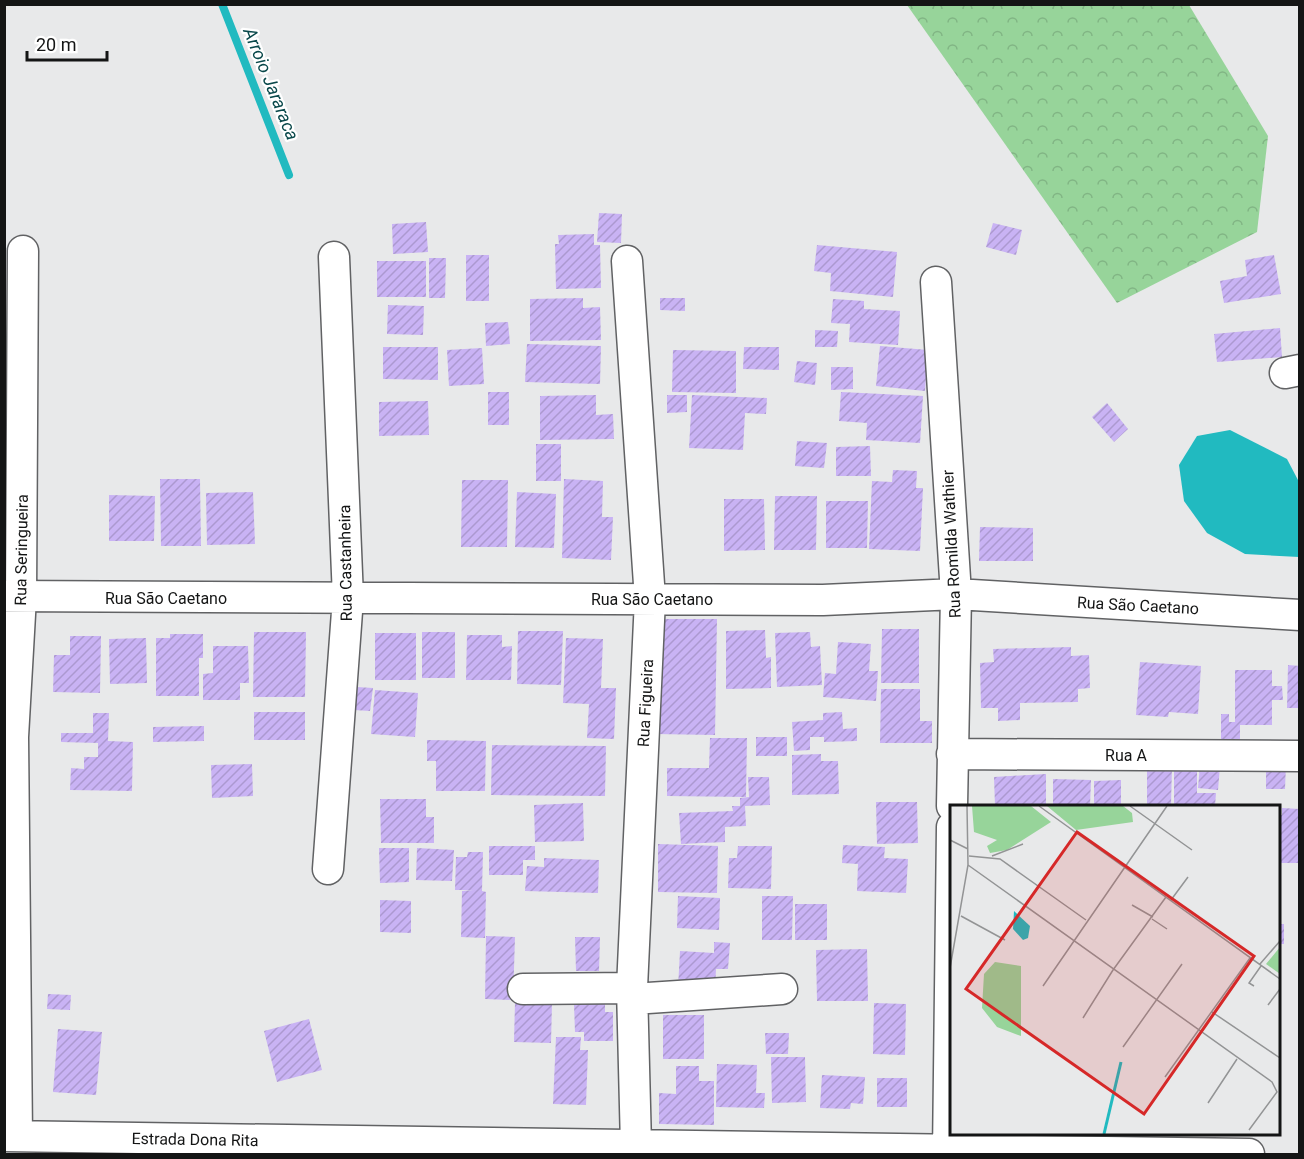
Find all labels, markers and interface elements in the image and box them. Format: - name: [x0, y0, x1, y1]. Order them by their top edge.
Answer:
- scale bar: [27, 24, 106, 62]
- water label: Arroio Jararaca: [239, 24, 304, 143]
- text: 20 m: [36, 34, 76, 55]
- street label: Rua Romilda Wathier: [938, 469, 965, 619]
- street label: Rua Seringueira: [11, 494, 32, 606]
- street label: Rua Castanheira: [335, 505, 356, 621]
- street label: Rua São Caetano: [105, 589, 227, 608]
- street label: Rua São Caetano: [591, 590, 713, 609]
- street label: Rua São Caetano: [1076, 593, 1199, 618]
- street label: Rua Figueira: [634, 659, 657, 748]
- street label: Rua A: [1105, 746, 1147, 765]
- inset map: [950, 805, 1280, 1135]
- street label: Estrada Dona Rita: [131, 1129, 259, 1150]

